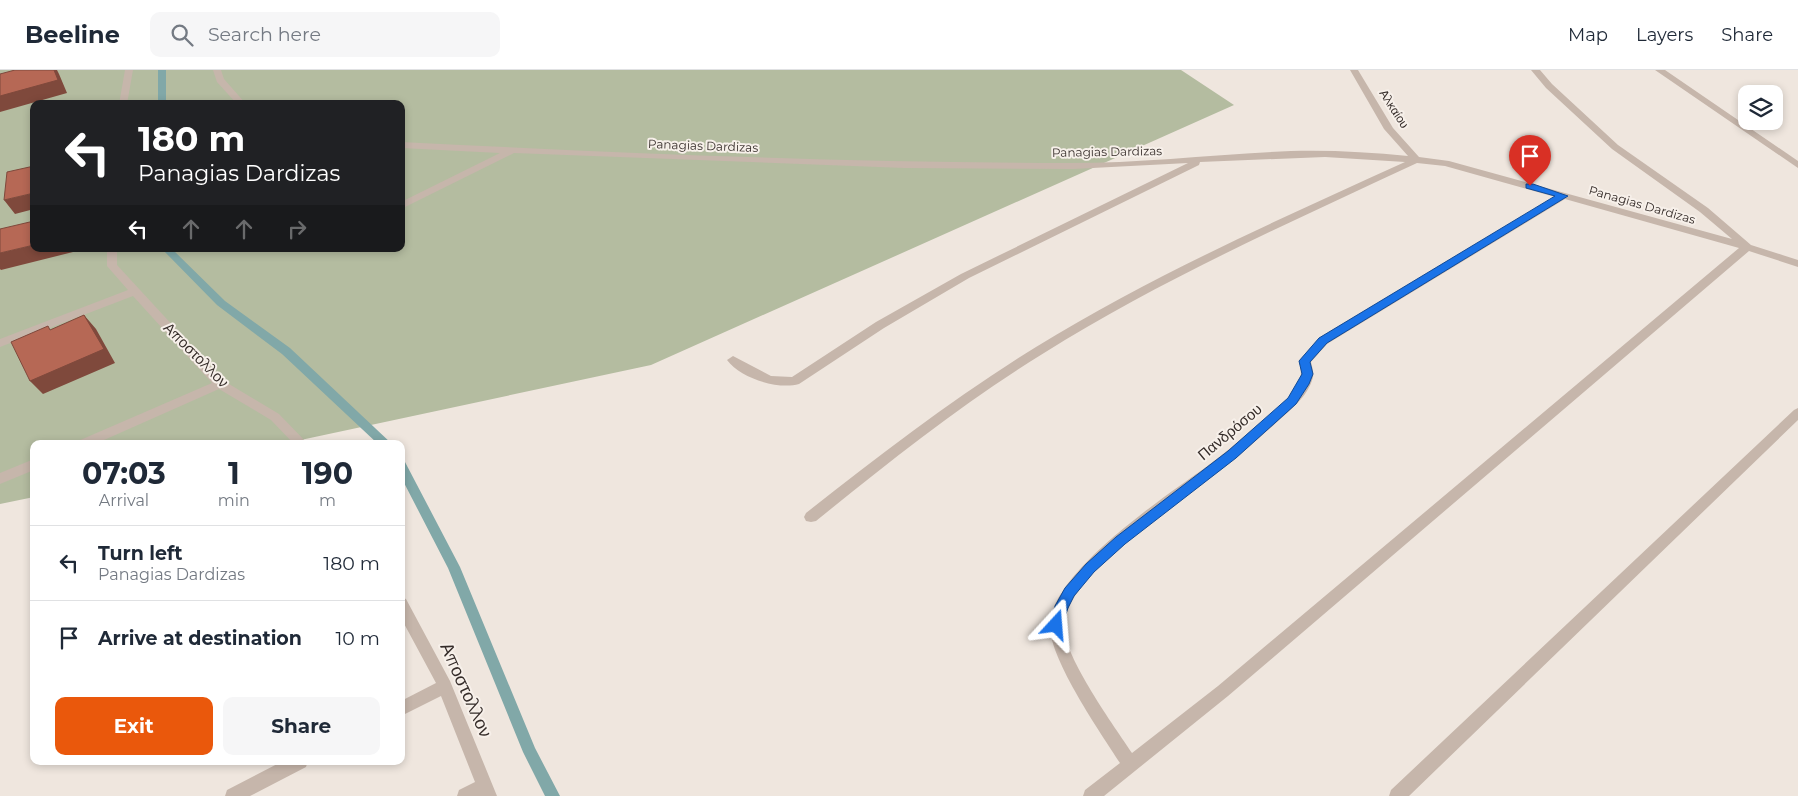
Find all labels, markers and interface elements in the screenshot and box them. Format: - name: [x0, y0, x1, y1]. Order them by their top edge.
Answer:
- search box: [150, 12, 500, 57]
- text: Beeline: [25, 20, 120, 49]
- icon: search: [168, 21, 196, 49]
- text: Search here: [208, 23, 321, 46]
- text: Map: [1568, 24, 1608, 46]
- text: Layers: [1636, 24, 1693, 46]
- text: Share: [1721, 24, 1773, 46]
- map controls: [1738, 85, 1783, 130]
- button: layers: [1738, 85, 1783, 130]
- street label: Αλκαίου: [1376, 87, 1412, 131]
- text: 180 m: [138, 117, 245, 160]
- icon: left: [55, 120, 120, 185]
- pin: [1509, 135, 1551, 186]
- street label: Panagias Dardizas: [648, 136, 759, 155]
- icon: arrive: [1516, 142, 1544, 170]
- street label: Panagias Dardizas: [1052, 143, 1162, 160]
- text: Panagias Dardizas: [138, 160, 340, 187]
- street label: Panagias Dardizas: [1587, 182, 1697, 227]
- icon: left: [124, 215, 152, 243]
- icon: ahead: [177, 215, 205, 243]
- icon: ahead: [230, 215, 258, 243]
- icon: right: [283, 215, 311, 243]
- street label: Αποστολλον: [160, 318, 233, 391]
- street label: Πανδρόσου: [1194, 399, 1266, 464]
- text: 07:03: [82, 455, 166, 492]
- text: 1: [228, 455, 240, 492]
- text: 190: [302, 455, 353, 492]
- text: Arrival: [99, 491, 149, 510]
- text: min: [218, 491, 250, 510]
- text: m: [319, 491, 336, 510]
- text: Turn left: [98, 542, 183, 565]
- icon: left: [55, 549, 83, 577]
- text: 180 m: [323, 552, 380, 575]
- text: Panagias Dardizas: [98, 565, 245, 584]
- position arrow: [1029, 598, 1081, 650]
- icon: arrive: [55, 624, 83, 652]
- text: Arrive at destination: [98, 627, 302, 650]
- text: 10 m: [335, 627, 380, 650]
- street label: Αποστολλον: [435, 639, 497, 741]
- button: Exit: [55, 697, 213, 755]
- button: Share: [223, 697, 380, 755]

